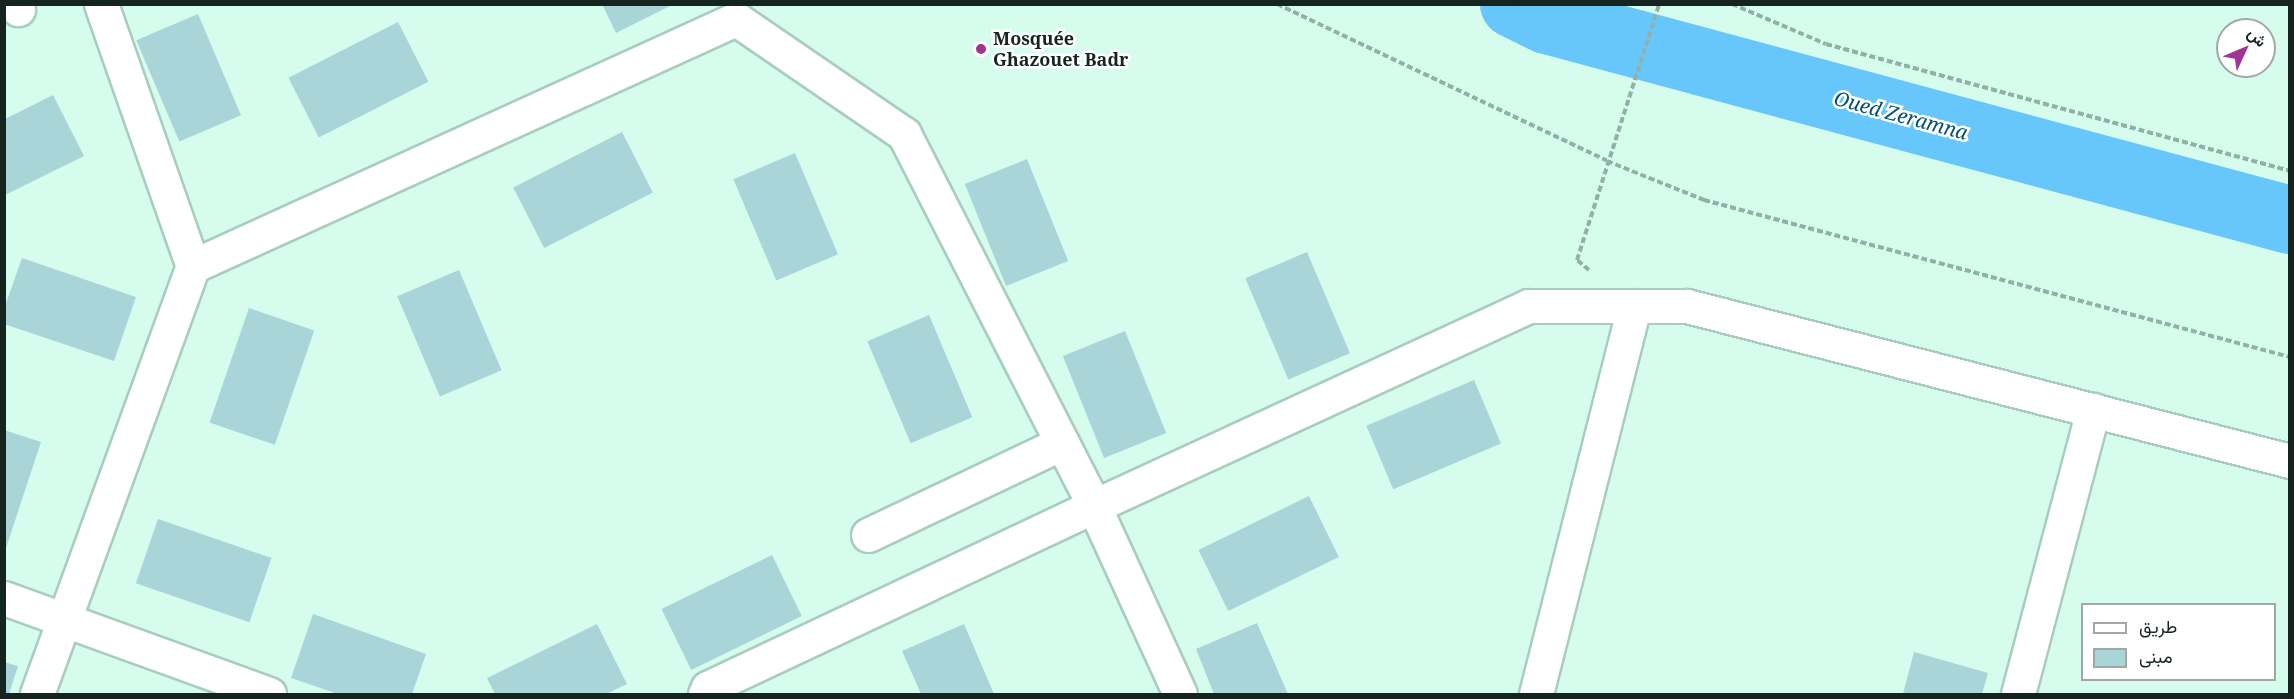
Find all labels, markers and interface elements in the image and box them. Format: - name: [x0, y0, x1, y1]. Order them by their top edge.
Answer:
- north arrow: [2216, 18, 2276, 78]
- text: ش: [2243, 22, 2272, 51]
- place label: Mosquée Ghazouet Badr: [993, 28, 1129, 70]
- marker: Mosquée Ghazouet Badr: [974, 42, 988, 56]
- water label: Oued Zeramna: [1832, 86, 1970, 144]
- legend: [2081, 603, 2276, 681]
- text: طريق: [2139, 614, 2177, 638]
- text: مبنى: [2139, 644, 2173, 668]

